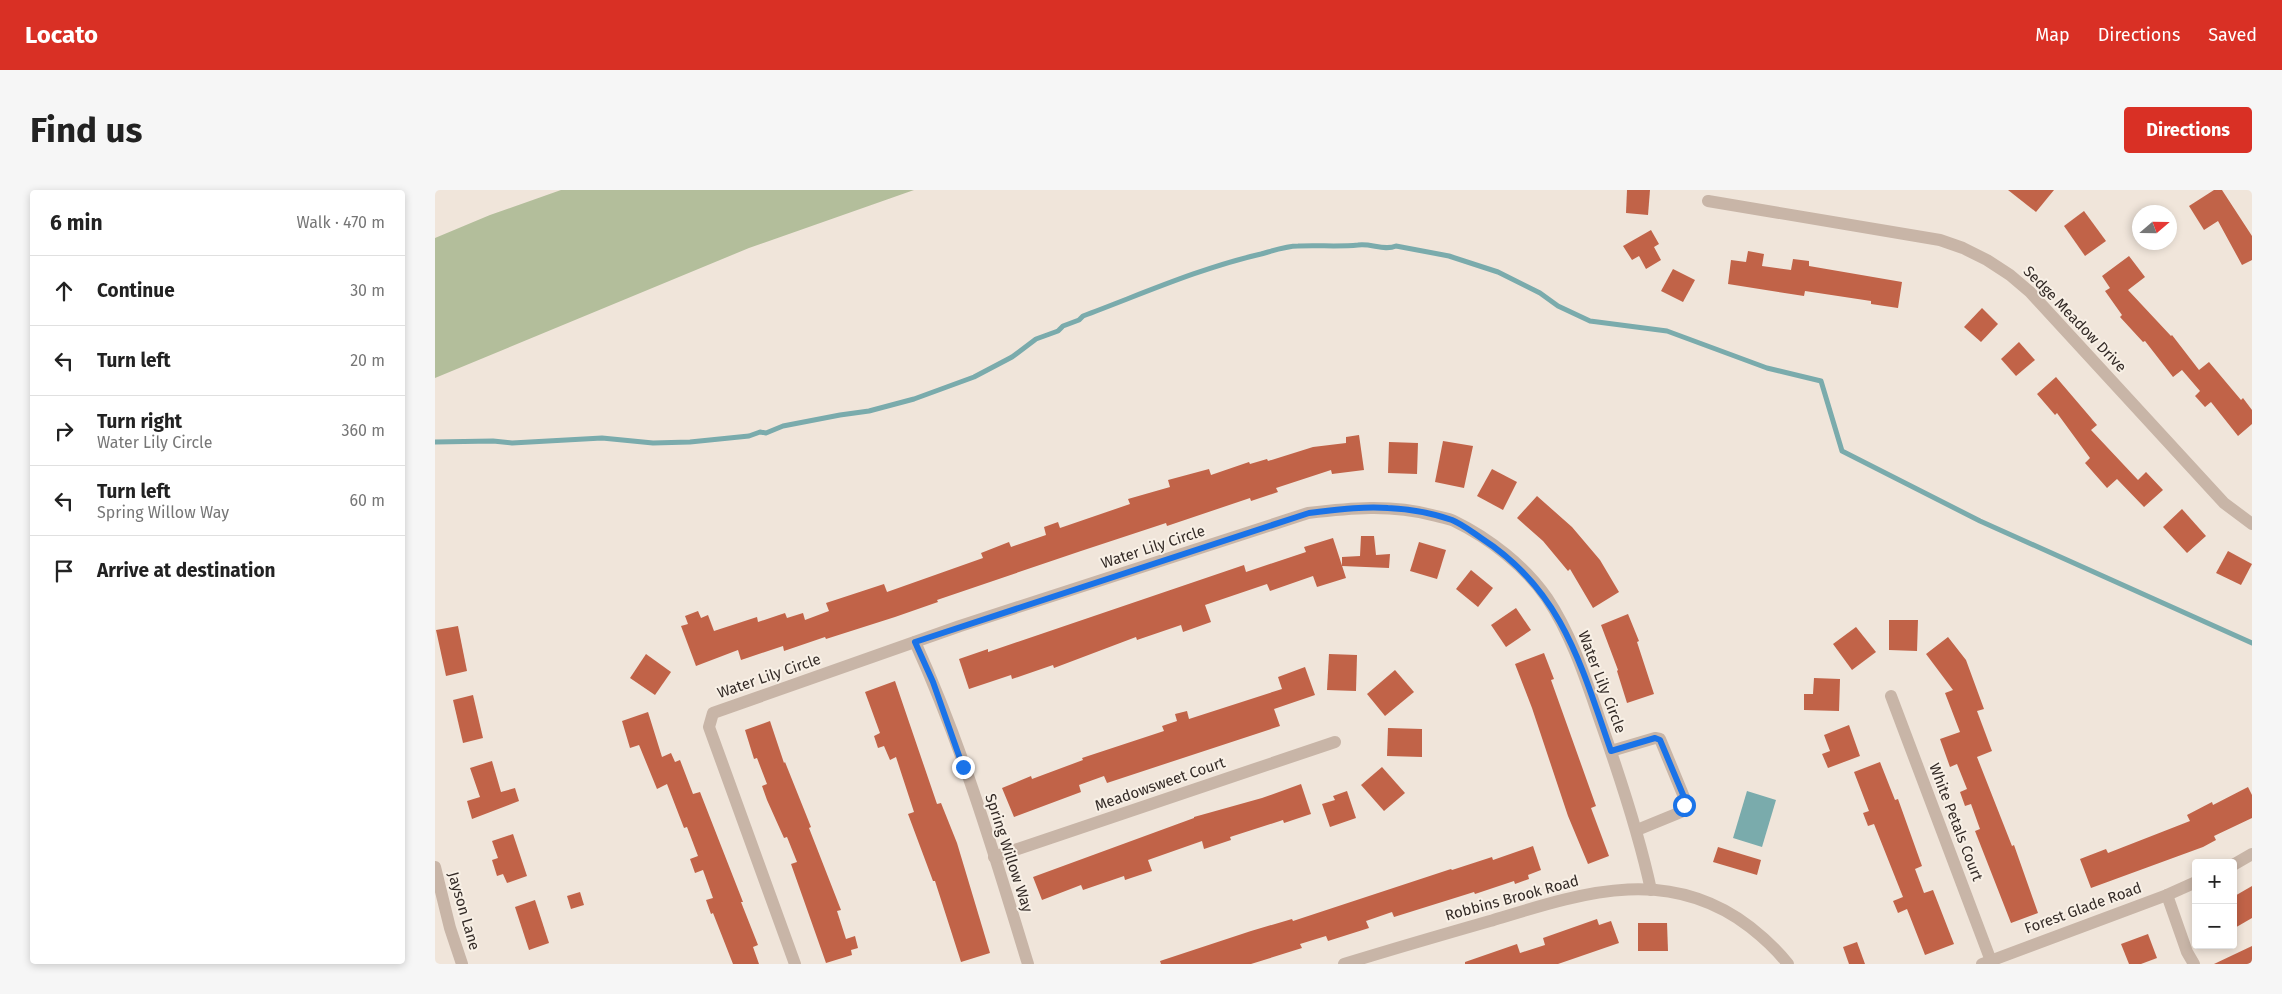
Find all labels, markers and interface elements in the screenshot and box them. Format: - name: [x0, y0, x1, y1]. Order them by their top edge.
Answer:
- text: Locato: [25, 21, 98, 49]
- text: Map: [2035, 24, 2070, 46]
- text: Directions: [2098, 24, 2180, 46]
- text: Saved: [2208, 24, 2257, 46]
- button: Directions: [2124, 107, 2252, 153]
- text: Find us: [30, 109, 142, 151]
- north arrow: [2132, 205, 2177, 250]
- text: 6 min: [50, 210, 103, 236]
- text: Walk · 470 m: [297, 213, 385, 232]
- street label: Sedge Meadow Drive: [2020, 262, 2130, 376]
- icon: ahead: [50, 277, 78, 305]
- text: Continue: [97, 279, 175, 302]
- text: 30 m: [350, 281, 385, 300]
- icon: left: [50, 347, 78, 375]
- text: Turn left: [97, 349, 171, 372]
- text: 20 m: [350, 351, 385, 370]
- text: Turn right: [97, 410, 182, 433]
- icon: right: [50, 417, 78, 445]
- text: 360 m: [342, 421, 385, 440]
- text: Water Lily Circle: [97, 433, 212, 452]
- text: Turn left: [97, 480, 171, 503]
- icon: left: [50, 487, 78, 515]
- text: 60 m: [350, 491, 385, 510]
- text: Spring Willow Way: [97, 503, 229, 522]
- street label: Water Lily Circle: [1099, 522, 1207, 572]
- icon: arrive: [50, 557, 78, 585]
- text: Arrive at destination: [97, 559, 276, 582]
- street label: Water Lily Circle: [1574, 628, 1630, 736]
- street label: Water Lily Circle: [715, 650, 823, 702]
- street label: Meadowsweet Court: [1093, 753, 1228, 815]
- route end: [952, 756, 975, 779]
- street label: White Petals Court: [1925, 761, 1987, 884]
- street label: Spring Willow Way: [981, 791, 1037, 915]
- route start: [1673, 794, 1696, 817]
- map controls: [2192, 859, 2237, 949]
- button: +: [2192, 859, 2237, 904]
- street label: Jayson Lane: [444, 870, 484, 952]
- street label: Robbins Brook Road: [1443, 871, 1581, 925]
- street label: Forest Glade Road: [2022, 878, 2144, 938]
- button: −: [2192, 904, 2237, 949]

